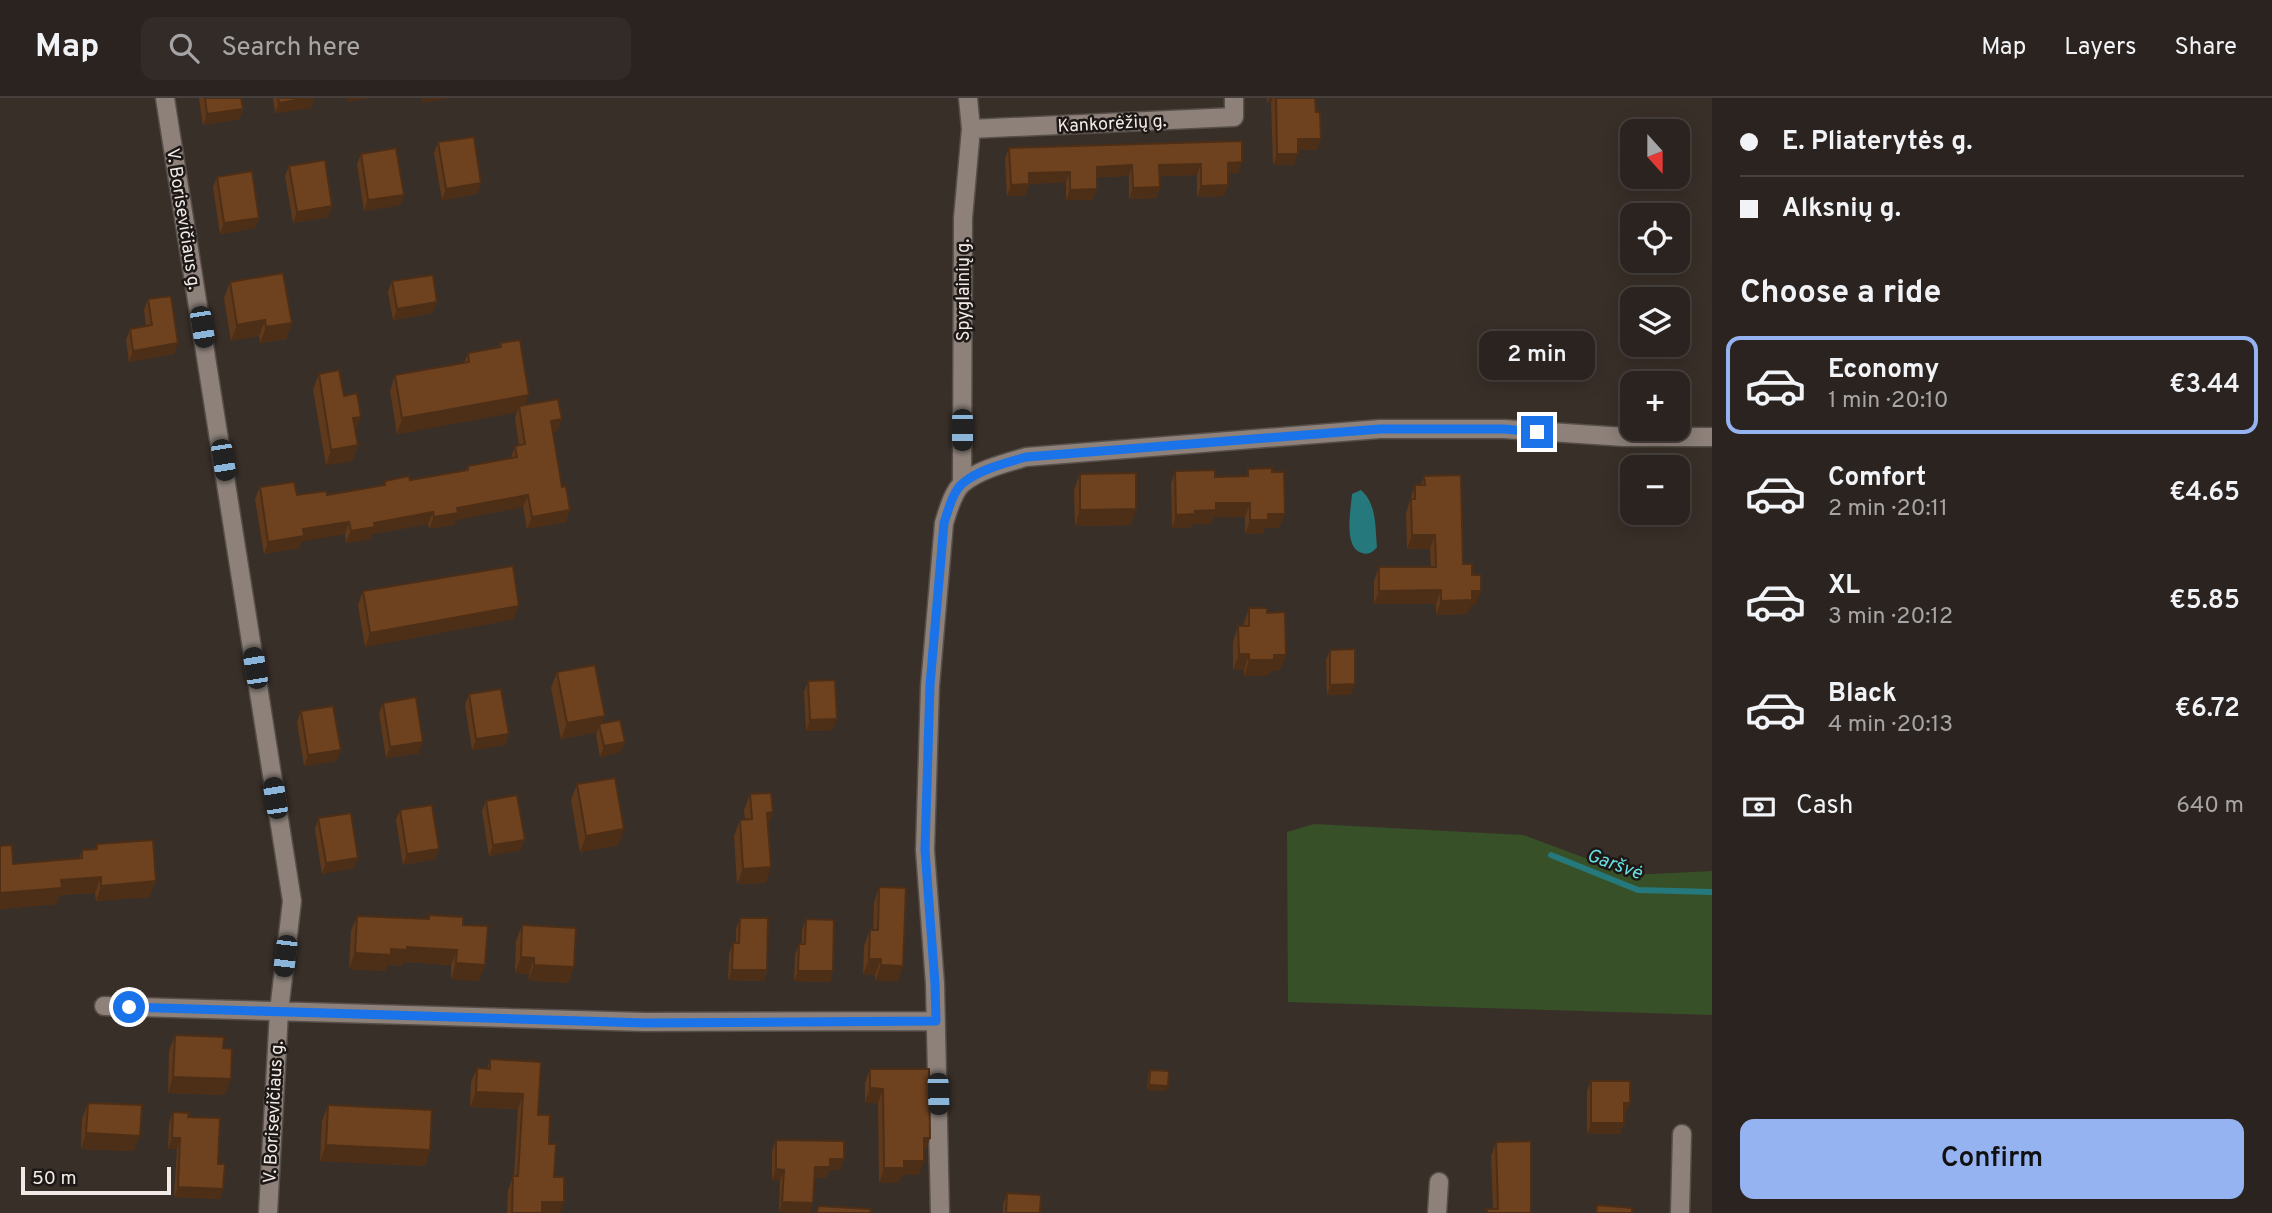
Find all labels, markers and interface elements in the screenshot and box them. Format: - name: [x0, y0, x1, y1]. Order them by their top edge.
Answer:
- search box: [141, 17, 631, 80]
- text: Map: [35, 27, 99, 69]
- icon: search: [165, 29, 203, 67]
- text: Search here: [221, 32, 360, 65]
- text: Map: [1981, 33, 2026, 63]
- text: Layers: [2064, 33, 2136, 63]
- text: Share: [2174, 33, 2237, 63]
- street label: Kankorėžių g.: [1057, 110, 1167, 139]
- north arrow: [1620, 119, 1690, 189]
- map controls: [1620, 119, 1690, 525]
- text: E. Pliaterytės g.: [1782, 126, 1973, 159]
- street label: V. Borisevičiaus g.: [160, 147, 205, 292]
- text: Alksnių g.: [1782, 193, 1901, 226]
- button: locate: [1620, 203, 1690, 273]
- street label: Spyglainių g.: [953, 239, 976, 341]
- text: Choose a ride: [1740, 274, 1941, 314]
- button: layers: [1620, 287, 1690, 357]
- car: [189, 305, 216, 349]
- callout: 2 min: [1479, 330, 1595, 380]
- text: 2 min: [1507, 341, 1567, 370]
- icon: car: [1744, 354, 1807, 417]
- text: Economy: [1828, 354, 1939, 387]
- text: €3.44: [2169, 369, 2240, 402]
- button: +: [1620, 371, 1690, 441]
- text: 1 min · 20:10: [1828, 387, 1948, 416]
- car: [952, 409, 973, 451]
- route end: [1521, 416, 1553, 448]
- car: [210, 438, 237, 482]
- button: −: [1620, 455, 1690, 525]
- icon: car: [1744, 462, 1807, 525]
- text: Comfort: [1828, 462, 1926, 495]
- text: €4.65: [2169, 477, 2240, 510]
- text: 2 min · 20:11: [1828, 495, 1948, 524]
- icon: car: [1744, 570, 1807, 633]
- text: XL: [1828, 570, 1860, 603]
- text: €5.85: [2169, 585, 2240, 618]
- text: 3 min · 20:12: [1828, 603, 1953, 632]
- car: [242, 646, 269, 690]
- icon: car: [1744, 678, 1807, 741]
- text: Black: [1828, 678, 1897, 711]
- text: €6.72: [2175, 693, 2240, 726]
- text: 4 min · 20:13: [1828, 711, 1953, 740]
- car: [262, 776, 289, 820]
- icon: cash: [1740, 788, 1778, 826]
- text: Cash: [1796, 790, 1853, 823]
- text: 640 m: [2176, 792, 2244, 821]
- water label: Garšvė: [1583, 844, 1646, 886]
- car: [273, 934, 298, 978]
- route start: [113, 991, 145, 1023]
- street label: V. Borisevičiaus g.: [259, 1040, 290, 1184]
- car: [927, 1073, 950, 1115]
- button: Confirm: [1740, 1119, 2244, 1199]
- scale bar: [21, 1164, 172, 1196]
- text: 50 m: [32, 1167, 77, 1191]

